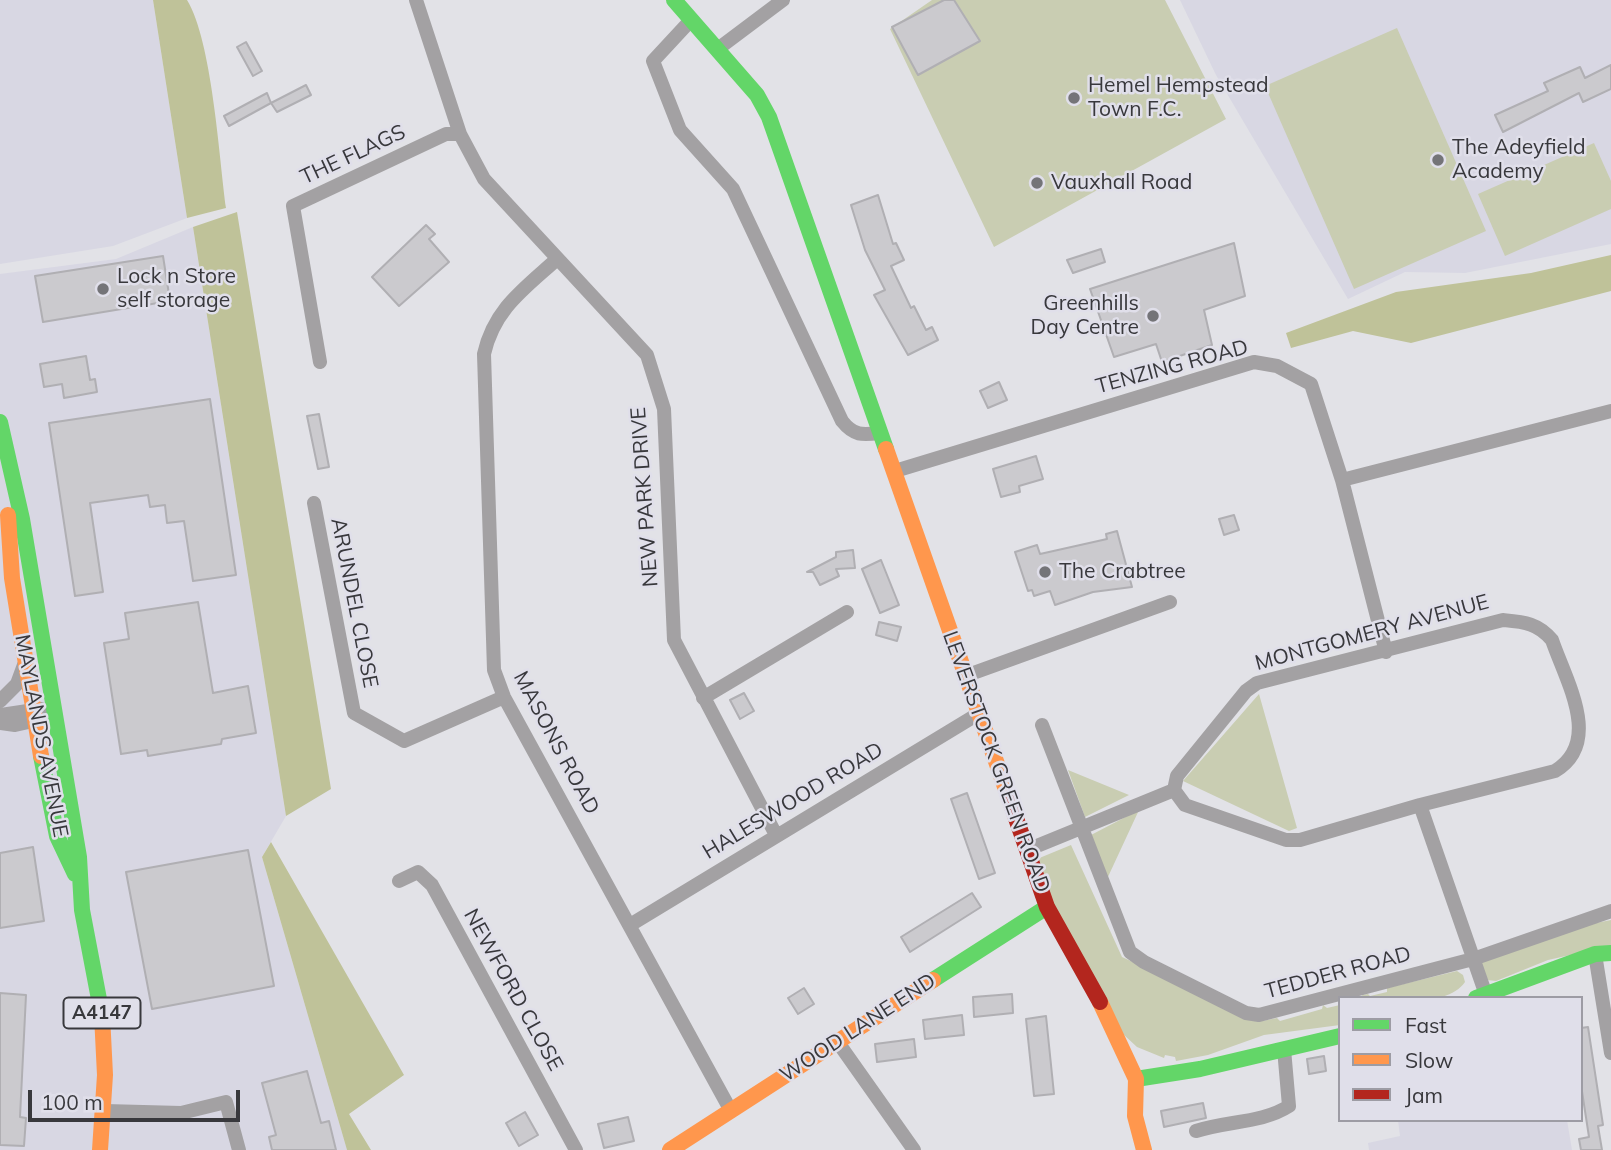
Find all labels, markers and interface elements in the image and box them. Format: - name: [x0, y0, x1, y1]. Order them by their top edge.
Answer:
- place label: Hemel Hempstead Town F.C.: [1088, 73, 1269, 123]
- marker: Hemel Hempstead Town F.C.: [1066, 90, 1082, 106]
- street label: THE FLAGS: [296, 120, 410, 190]
- place label: The Adeyfield Academy: [1452, 135, 1585, 185]
- marker: The Adeyfield Academy: [1430, 152, 1446, 168]
- place label: Vauxhall Road: [1051, 170, 1192, 196]
- marker: Vauxhall Road: [1029, 175, 1045, 191]
- place label: Lock n Store self storage: [117, 264, 236, 314]
- marker: Lock n Store self storage: [95, 281, 111, 297]
- place label: Greenhills Day Centre: [1031, 291, 1139, 341]
- marker: Greenhills Day Centre: [1145, 308, 1161, 324]
- street label: TENZING ROAD: [1093, 335, 1251, 399]
- street label: NEW PARK DRIVE: [626, 406, 664, 588]
- street label: ARUNDEL CLOSE: [325, 516, 383, 690]
- place label: The Crabtree: [1059, 559, 1186, 585]
- marker: The Crabtree: [1037, 564, 1053, 580]
- street label: MONTGOMERY AVENUE: [1252, 590, 1492, 676]
- street label: LEVERSTOCK GREEN ROAD: [937, 628, 1055, 896]
- street label: MAYLANDS AVENUE: [9, 632, 73, 840]
- street label: MASONS ROAD: [508, 667, 604, 819]
- street label: HALESWOOD ROAD: [698, 737, 888, 865]
- street label: NEWFORD CLOSE: [458, 905, 568, 1075]
- street label: TEDDER ROAD: [1262, 941, 1414, 1005]
- street label: WOOD LANE END: [776, 968, 940, 1088]
- legend: [1338, 996, 1583, 1122]
- road number: A4147: [64, 998, 140, 1028]
- text: Fast: [1405, 1012, 1447, 1038]
- text: Slow: [1405, 1047, 1453, 1073]
- scale bar: [32, 1076, 243, 1120]
- text: Jam: [1405, 1082, 1443, 1108]
- text: 100 m: [41, 1089, 103, 1115]

